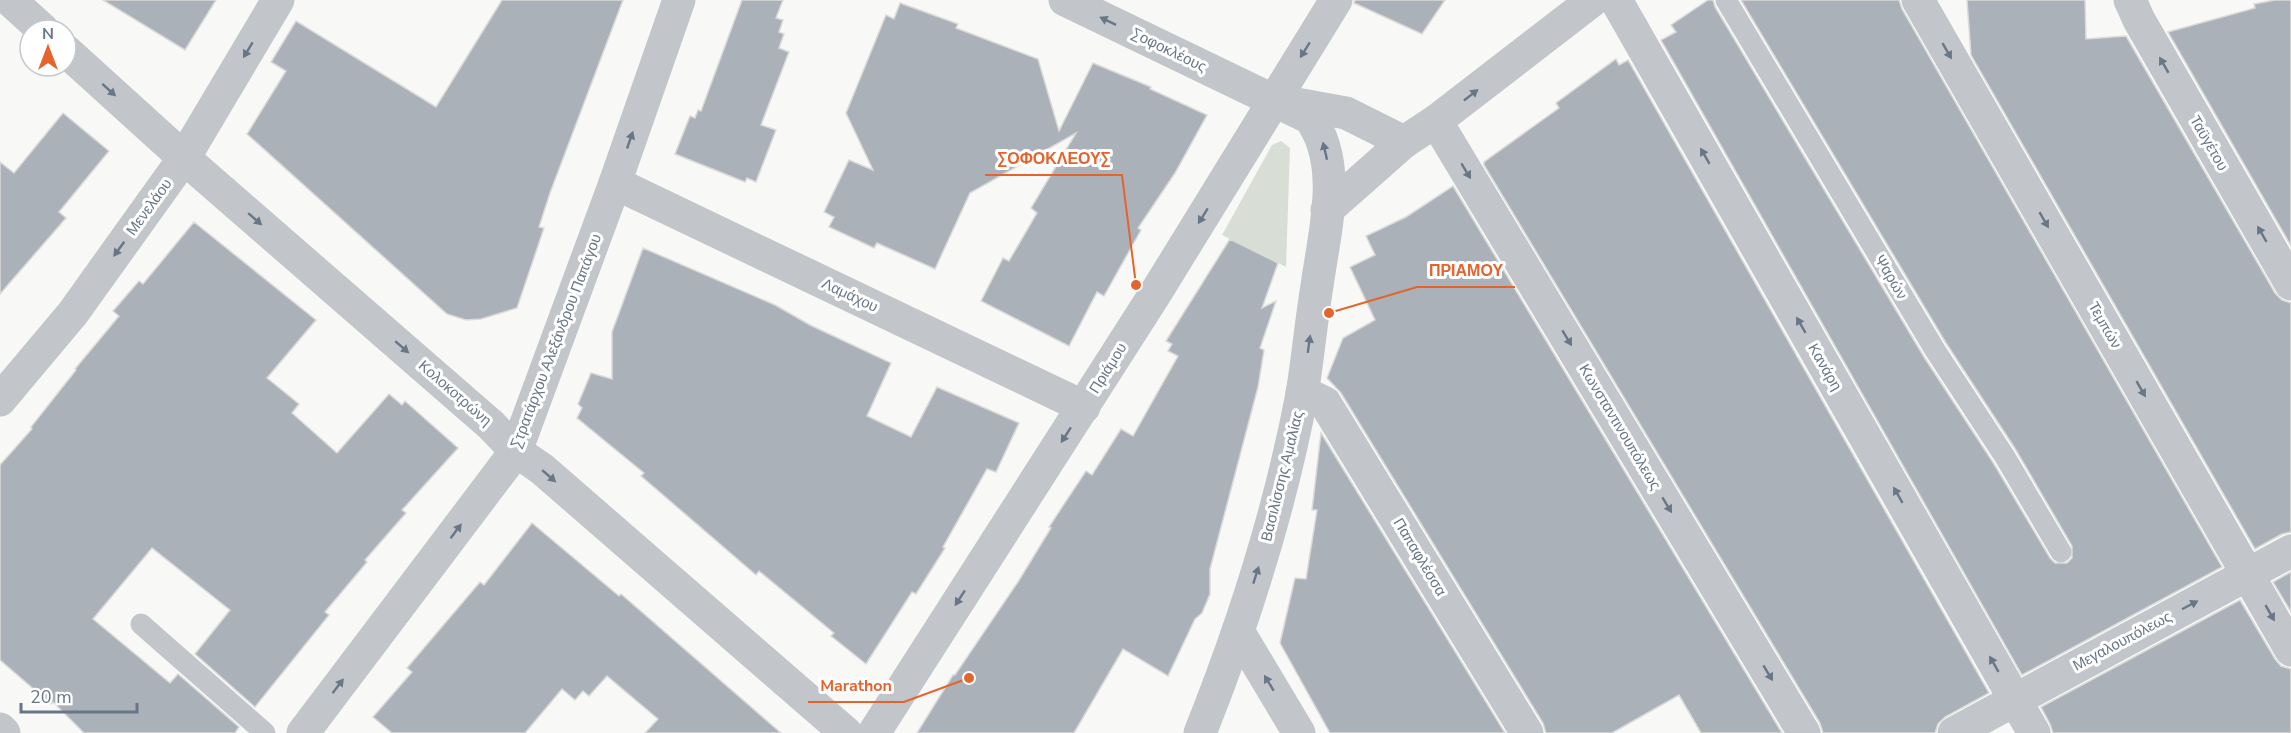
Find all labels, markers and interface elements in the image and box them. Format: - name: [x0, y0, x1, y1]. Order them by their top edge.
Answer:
- one-way arrow: [1099, 16, 1116, 25]
- north arrow: [18, 18, 78, 78]
- text: N: [42, 23, 54, 45]
- street label: Σοφοκλέους: [1128, 23, 1210, 77]
- one-way arrow: [243, 42, 253, 59]
- one-way arrow: [1300, 42, 1311, 58]
- one-way arrow: [1942, 43, 1953, 59]
- one-way arrow: [2159, 57, 2170, 73]
- one-way arrow: [102, 83, 117, 97]
- one-way arrow: [1463, 89, 1478, 101]
- street label: Ταϋγέτου: [2185, 112, 2233, 174]
- one-way arrow: [626, 131, 636, 149]
- callout: ΣΟΦΟΚΛΕΟΥΣ: [985, 141, 1122, 175]
- one-way arrow: [1320, 141, 1329, 160]
- text: ΣΟΦΟΚΛΕΟΥΣ: [998, 148, 1111, 170]
- one-way arrow: [1699, 148, 1710, 164]
- one-way arrow: [1461, 163, 1472, 179]
- street label: Μενελάου: [122, 174, 176, 240]
- one-way arrow: [1197, 208, 1208, 224]
- one-way arrow: [2039, 212, 2050, 228]
- one-way arrow: [247, 213, 263, 226]
- one-way arrow: [2257, 225, 2267, 242]
- street label: Στρατάρχου Αλεξάνδρου Παπάγου: [506, 231, 606, 451]
- one-way arrow: [113, 240, 125, 256]
- street label: Ψαρών: [1870, 251, 1912, 303]
- callout: ΠΡΙΑΜΟΥ: [1417, 253, 1515, 287]
- text: ΠΡΙΑΜΟΥ: [1429, 260, 1503, 282]
- street label: Λαμάχου: [819, 273, 881, 317]
- street label: Τεμπών: [2084, 298, 2126, 352]
- one-way arrow: [1796, 317, 1806, 334]
- one-way arrow: [1561, 330, 1572, 346]
- one-way arrow: [1304, 334, 1313, 353]
- street label: Πριάμου: [1085, 339, 1131, 397]
- one-way arrow: [394, 340, 409, 353]
- street label: Κανάρη: [1803, 340, 1847, 394]
- street label: Κολοκοτρώνη: [414, 356, 496, 430]
- street label: Κωνσταντινουπόλεως: [1574, 360, 1666, 494]
- one-way arrow: [2136, 381, 2147, 397]
- street label: Βασιλίσσης Αμαλίας: [1256, 409, 1308, 543]
- one-way arrow: [1060, 426, 1072, 442]
- one-way arrow: [541, 469, 557, 482]
- one-way arrow: [1893, 486, 1903, 503]
- one-way arrow: [1662, 497, 1673, 513]
- street label: Παπαφλέσσα: [1389, 514, 1451, 600]
- one-way arrow: [449, 523, 461, 538]
- one-way arrow: [1252, 566, 1261, 584]
- one-way arrow: [955, 590, 966, 607]
- one-way arrow: [2182, 600, 2199, 610]
- one-way arrow: [2265, 605, 2275, 622]
- street label: Μεγαλουπόλεως: [2069, 607, 2175, 675]
- one-way arrow: [1989, 655, 1999, 672]
- one-way arrow: [1762, 665, 1773, 681]
- callout: Marathon: [808, 668, 904, 702]
- text: Marathon: [820, 675, 892, 697]
- one-way arrow: [1264, 675, 1275, 691]
- scale bar: [21, 676, 136, 714]
- one-way arrow: [332, 679, 344, 694]
- text: 20 m: [30, 685, 72, 709]

